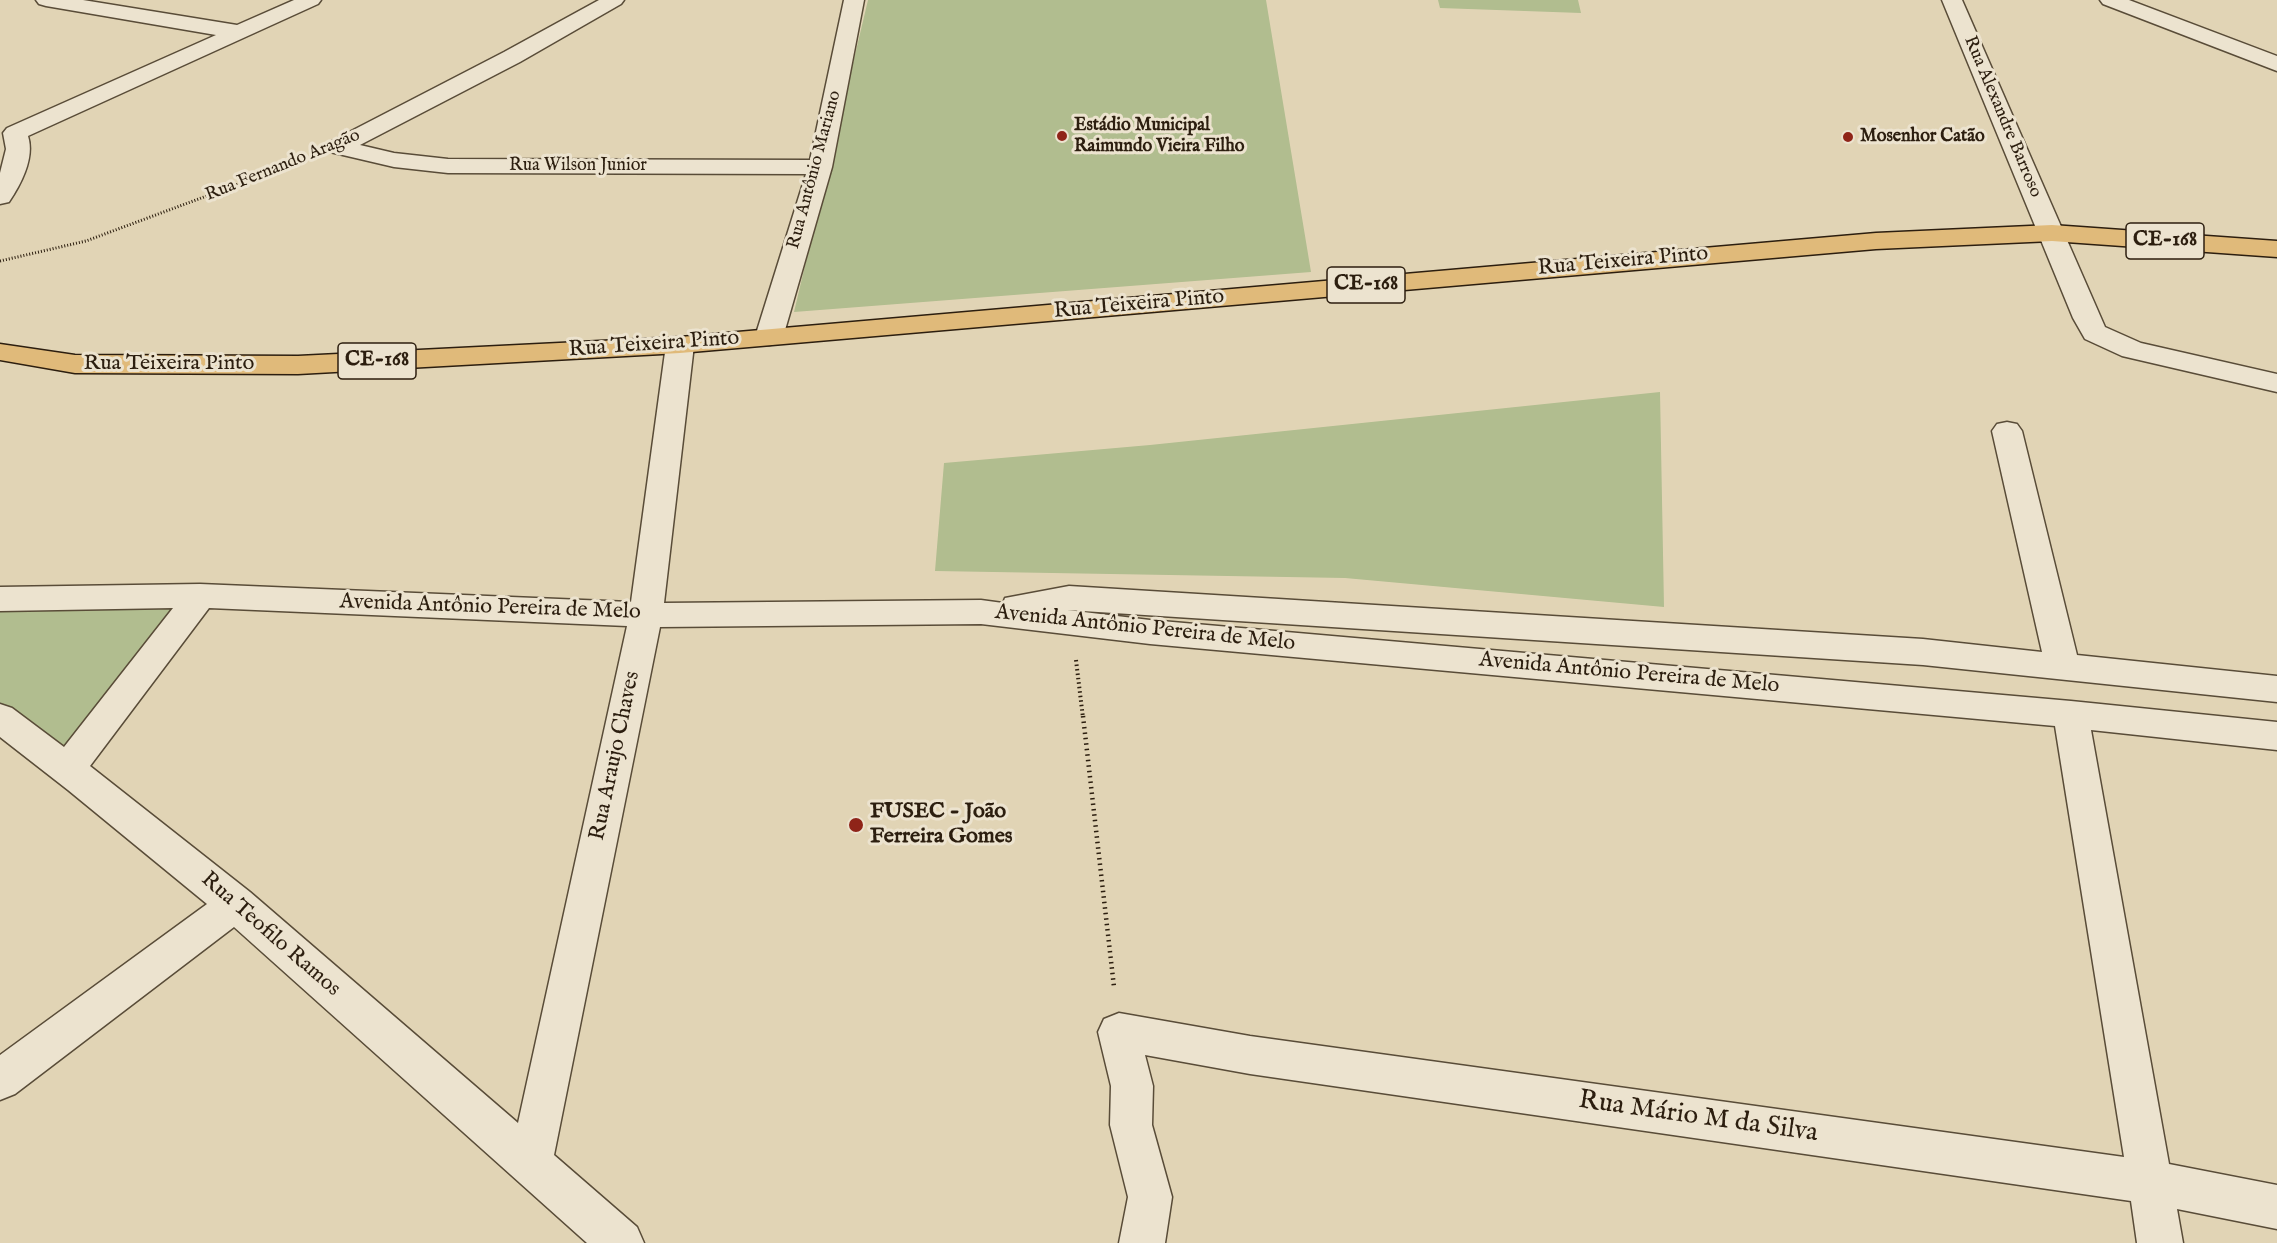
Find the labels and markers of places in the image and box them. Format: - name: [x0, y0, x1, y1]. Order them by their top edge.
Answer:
- place label: Estádio Municipal Raimundo Vieira Filho: [1074, 115, 1244, 158]
- place label: Mosenhor Catão: [1860, 126, 1985, 148]
- marker: Estádio Municipal Raimundo Vieira Filho: [1055, 129, 1069, 143]
- marker: Mosenhor Catão: [1841, 130, 1855, 144]
- place label: FUSEC - João Ferreira Gomes: [870, 799, 1013, 850]
- marker: FUSEC - João Ferreira Gomes: [847, 816, 865, 834]

